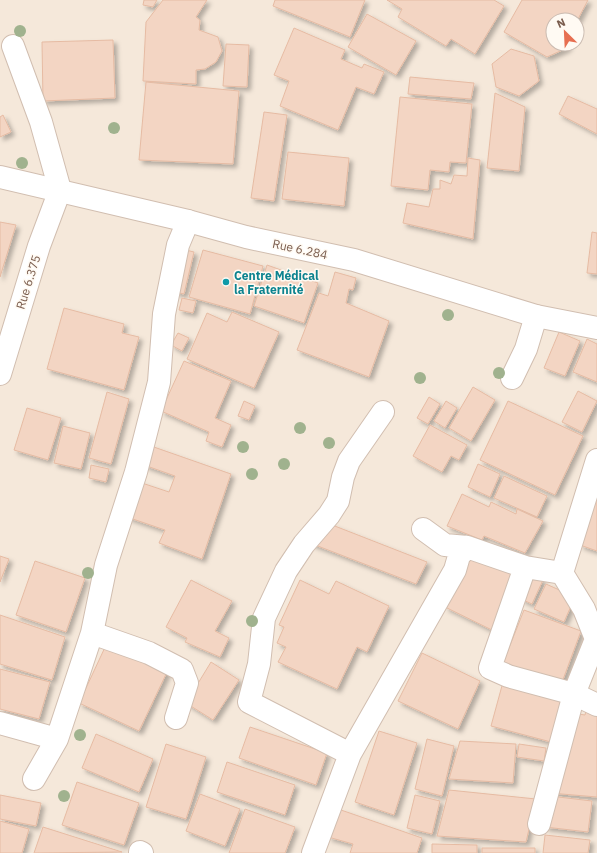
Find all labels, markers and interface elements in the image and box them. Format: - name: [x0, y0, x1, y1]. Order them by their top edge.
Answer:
- north arrow: [545, 12, 585, 52]
- text: N: [554, 15, 567, 31]
- street label: Rue 6.284: [271, 236, 329, 262]
- street label: Rue 6.375: [13, 253, 43, 311]
- place label: Centre Médical la Fraternité: [234, 268, 319, 297]
- marker: Centre Médical la Fraternité: [221, 277, 231, 287]

